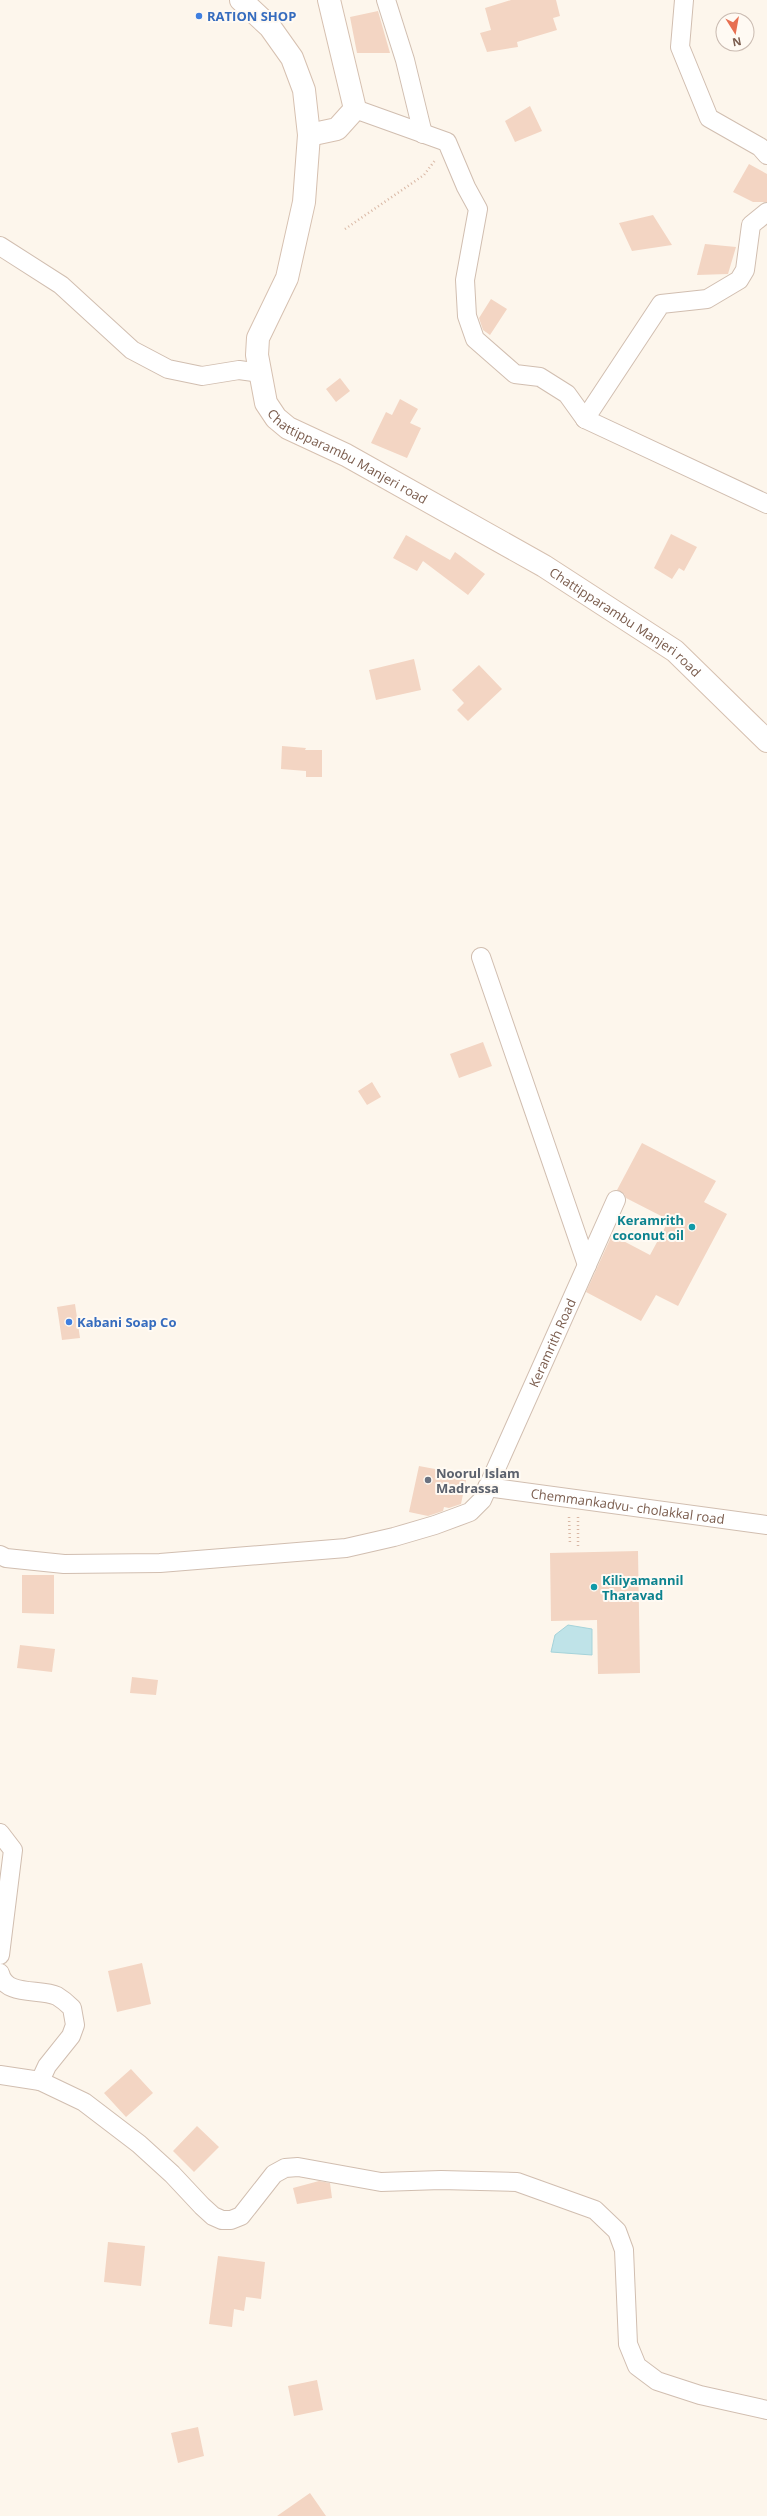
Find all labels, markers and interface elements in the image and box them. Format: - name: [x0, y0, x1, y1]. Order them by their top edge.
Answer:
- place label: RATION SHOP: [207, 7, 296, 25]
- marker: RATION SHOP: [194, 11, 204, 21]
- north arrow: [715, 12, 755, 52]
- text: N: [731, 34, 743, 51]
- street label: Chattipparambu Manjeri road: [263, 405, 431, 508]
- street label: Chattipparambu Manjeri road: [546, 563, 705, 681]
- place label: Keramrith coconut oil: [612, 1211, 684, 1244]
- marker: Keramrith coconut oil: [687, 1222, 697, 1232]
- street label: Keramrith Road: [524, 1296, 580, 1390]
- place label: Kabani Soap Co: [77, 1313, 176, 1331]
- marker: Kabani Soap Co: [64, 1317, 74, 1327]
- place label: Noorul Islam Madrassa: [436, 1464, 520, 1497]
- marker: Noorul Islam Madrassa: [423, 1475, 433, 1485]
- street label: Chemmankadvu- cholakkal road: [530, 1484, 726, 1528]
- place label: Kiliyamannil Tharavad: [602, 1571, 683, 1604]
- marker: Kiliyamannil Tharavad: [589, 1582, 599, 1592]

